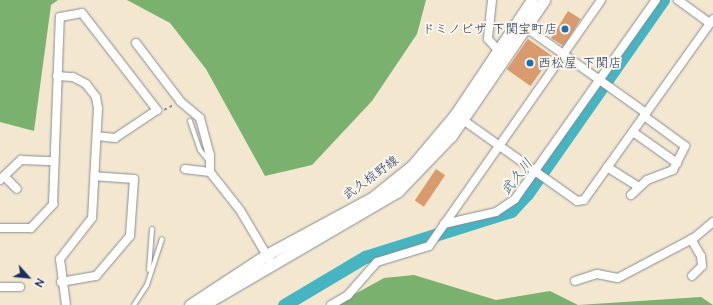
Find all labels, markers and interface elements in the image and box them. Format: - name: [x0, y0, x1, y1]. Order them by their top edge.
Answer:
- place label: ドミノピザ 下関宝町店: [422, 21, 557, 37]
- marker: ドミノピザ 下関宝町店: [560, 24, 570, 34]
- place label: 西松屋 下関店: [538, 55, 621, 71]
- marker: 西松屋 下関店: [525, 58, 535, 68]
- street label: 武久椋野線: [340, 153, 402, 203]
- water label: 武久川: [497, 155, 537, 199]
- north arrow: [8, 257, 48, 297]
- text: N: [31, 276, 47, 289]

